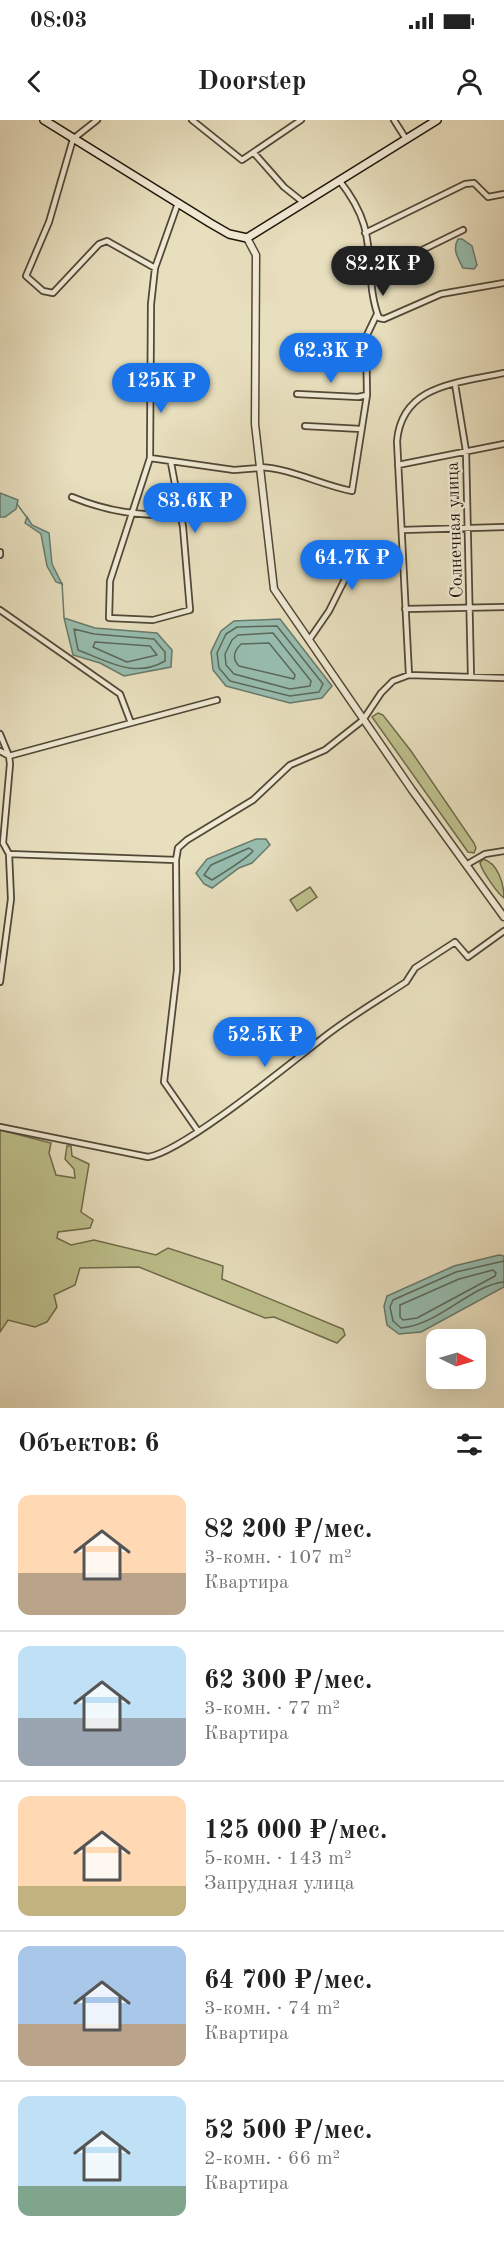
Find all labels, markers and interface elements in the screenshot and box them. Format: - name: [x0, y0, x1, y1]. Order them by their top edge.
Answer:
- text: 08:03: [30, 10, 87, 32]
- icon: back: [18, 65, 51, 98]
- icon: person: [453, 65, 486, 98]
- text: Doorstep: [197, 68, 307, 95]
- pin: 82.2K ₽: [328, 246, 438, 297]
- text: 82.2K ₽: [345, 255, 421, 275]
- pin: 62.3K ₽: [276, 333, 386, 384]
- text: 62.3K ₽: [293, 342, 369, 362]
- pin: 125K ₽: [112, 363, 210, 414]
- text: 125K ₽: [126, 372, 196, 392]
- street label: Солнечная улица: [444, 461, 466, 598]
- pin: 83.6K ₽: [140, 483, 250, 534]
- text: 83.6K ₽: [157, 492, 233, 512]
- pin: 64.7K ₽: [297, 540, 407, 591]
- text: 64.7K ₽: [314, 549, 390, 569]
- pin: 52.5K ₽: [210, 1017, 320, 1068]
- text: 52.5K ₽: [227, 1026, 303, 1046]
- north arrow: [426, 1329, 486, 1389]
- map controls: [426, 1329, 486, 1389]
- icon: filters: [453, 1428, 486, 1461]
- text: Объектов: 6: [18, 1431, 159, 1457]
- text: 82 200 ₽/мес.: [204, 1517, 372, 1543]
- icon: home: [66, 1519, 138, 1591]
- text: 3-комн. · 107 m²: [204, 1548, 352, 1568]
- text: Квартира: [204, 1573, 289, 1593]
- text: 62 300 ₽/мес.: [204, 1668, 372, 1694]
- icon: home: [66, 1670, 138, 1742]
- text: 3-комн. · 77 m²: [204, 1699, 340, 1719]
- text: Квартира: [204, 1724, 289, 1744]
- text: 125 000 ₽/мес.: [204, 1818, 387, 1844]
- icon: home: [66, 1820, 138, 1892]
- text: 5-комн. · 143 m²: [204, 1849, 352, 1869]
- text: Запрудная улица: [204, 1874, 355, 1894]
- text: 64 700 ₽/мес.: [204, 1968, 372, 1994]
- icon: home: [66, 1970, 138, 2042]
- text: 3-комн. · 74 m²: [204, 1999, 340, 2019]
- text: Квартира: [204, 2024, 289, 2044]
- text: 52 500 ₽/мес.: [204, 2118, 372, 2144]
- icon: home: [66, 2120, 138, 2192]
- text: 2-комн. · 66 m²: [204, 2149, 340, 2169]
- text: Квартира: [204, 2174, 289, 2194]

